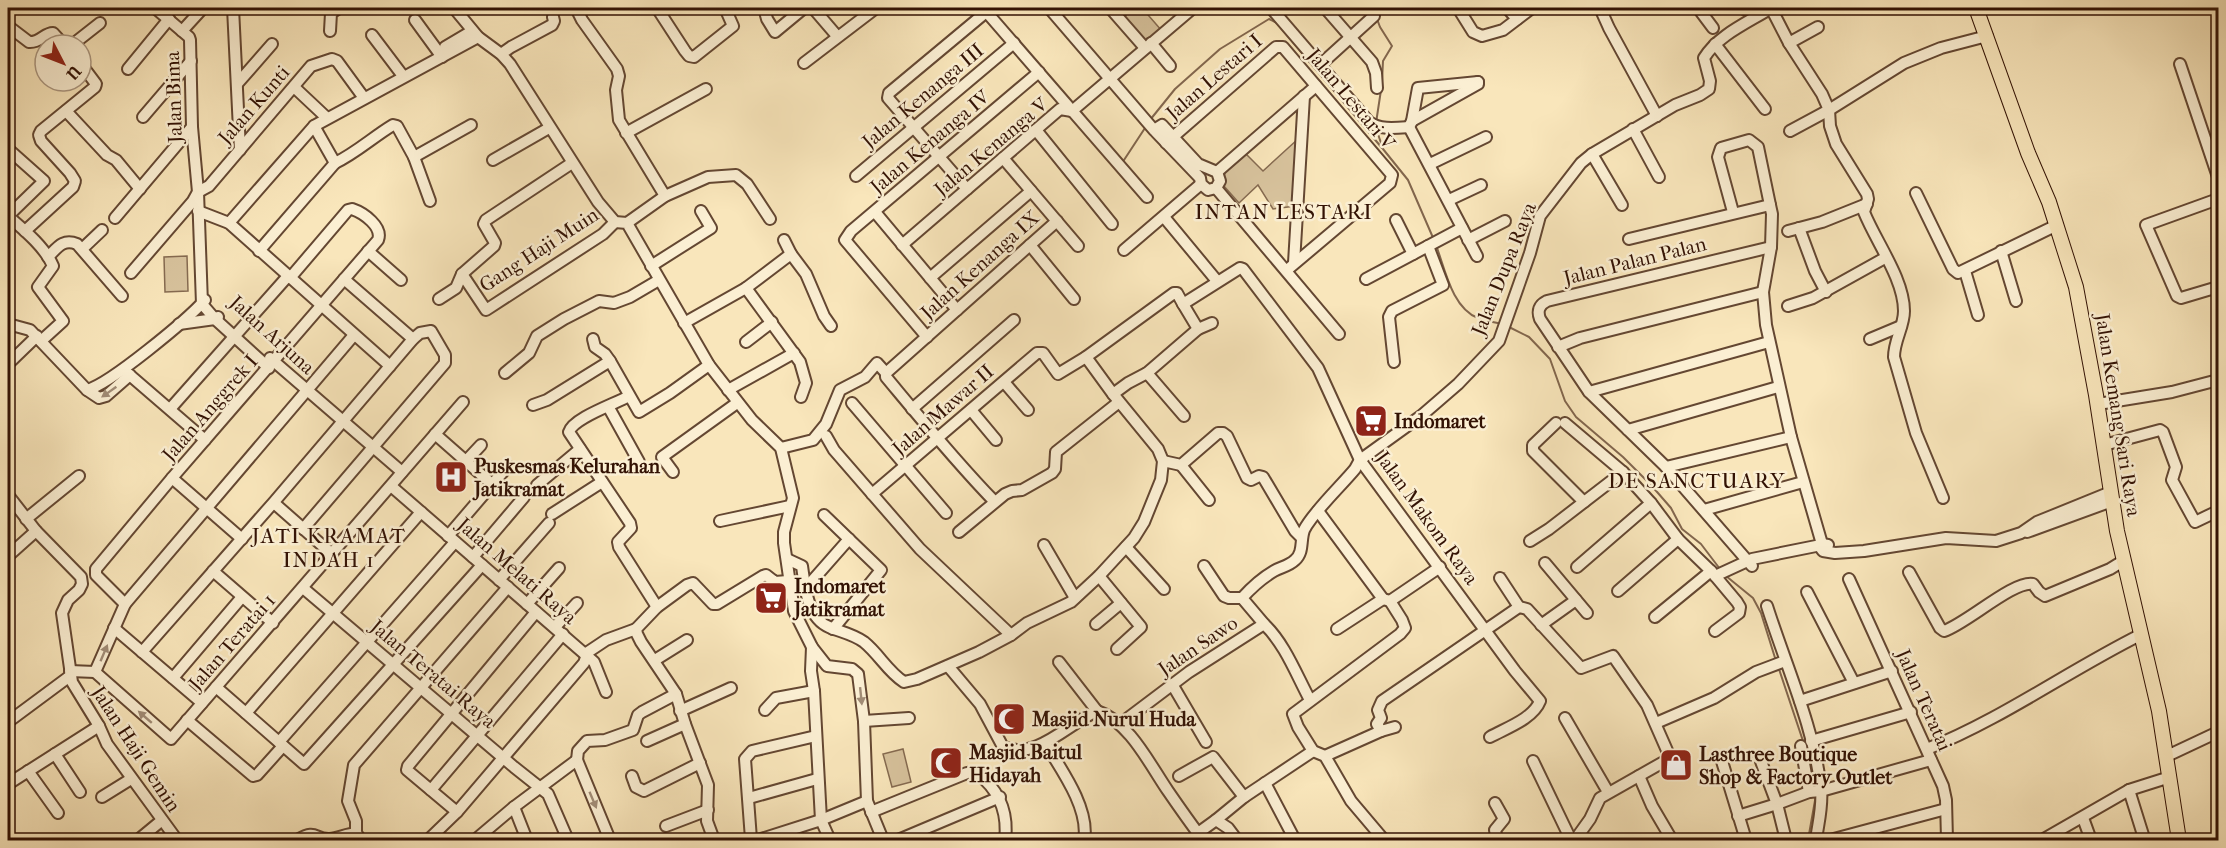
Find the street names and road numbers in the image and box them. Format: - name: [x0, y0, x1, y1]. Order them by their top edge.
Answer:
- street label: Jalan Lestari I: [1160, 29, 1267, 126]
- street label: Jalan Kenanga III: [856, 38, 988, 155]
- street label: Jalan Lestari V: [1301, 42, 1400, 155]
- street label: Jalan Bima: [161, 50, 187, 145]
- street label: Jalan Kunti: [212, 61, 295, 151]
- street label: Jalan Kenanga IV: [864, 85, 995, 200]
- street label: Jalan Kenanga V: [928, 92, 1053, 202]
- street label: Jalan Dupa Raya: [1466, 198, 1541, 341]
- street label: Gang Haji Muin: [475, 203, 603, 297]
- street label: Jalan Kenanga IX: [915, 206, 1044, 325]
- street label: Jalan Palan Palan: [1559, 232, 1709, 290]
- street label: Jalan Arjuna: [223, 290, 320, 380]
- street label: Jalan Kemang Sari Raya: [2090, 310, 2146, 519]
- street label: Jalan Anggrek I: [156, 350, 263, 468]
- street label: Jalan Mawar II: [886, 360, 998, 461]
- street label: Jalan Makom Raya: [1370, 445, 1483, 590]
- street label: Jalan Melati Raya: [451, 512, 582, 630]
- street label: Jalan Teratai 1: [183, 589, 280, 696]
- street label: Jalan Sawo: [1152, 611, 1242, 682]
- street label: Jalan Teratai Raya: [364, 614, 501, 734]
- street label: Jalan Teratai: [1891, 644, 1957, 754]
- street label: Jalan Haji Gemin: [86, 680, 186, 817]

